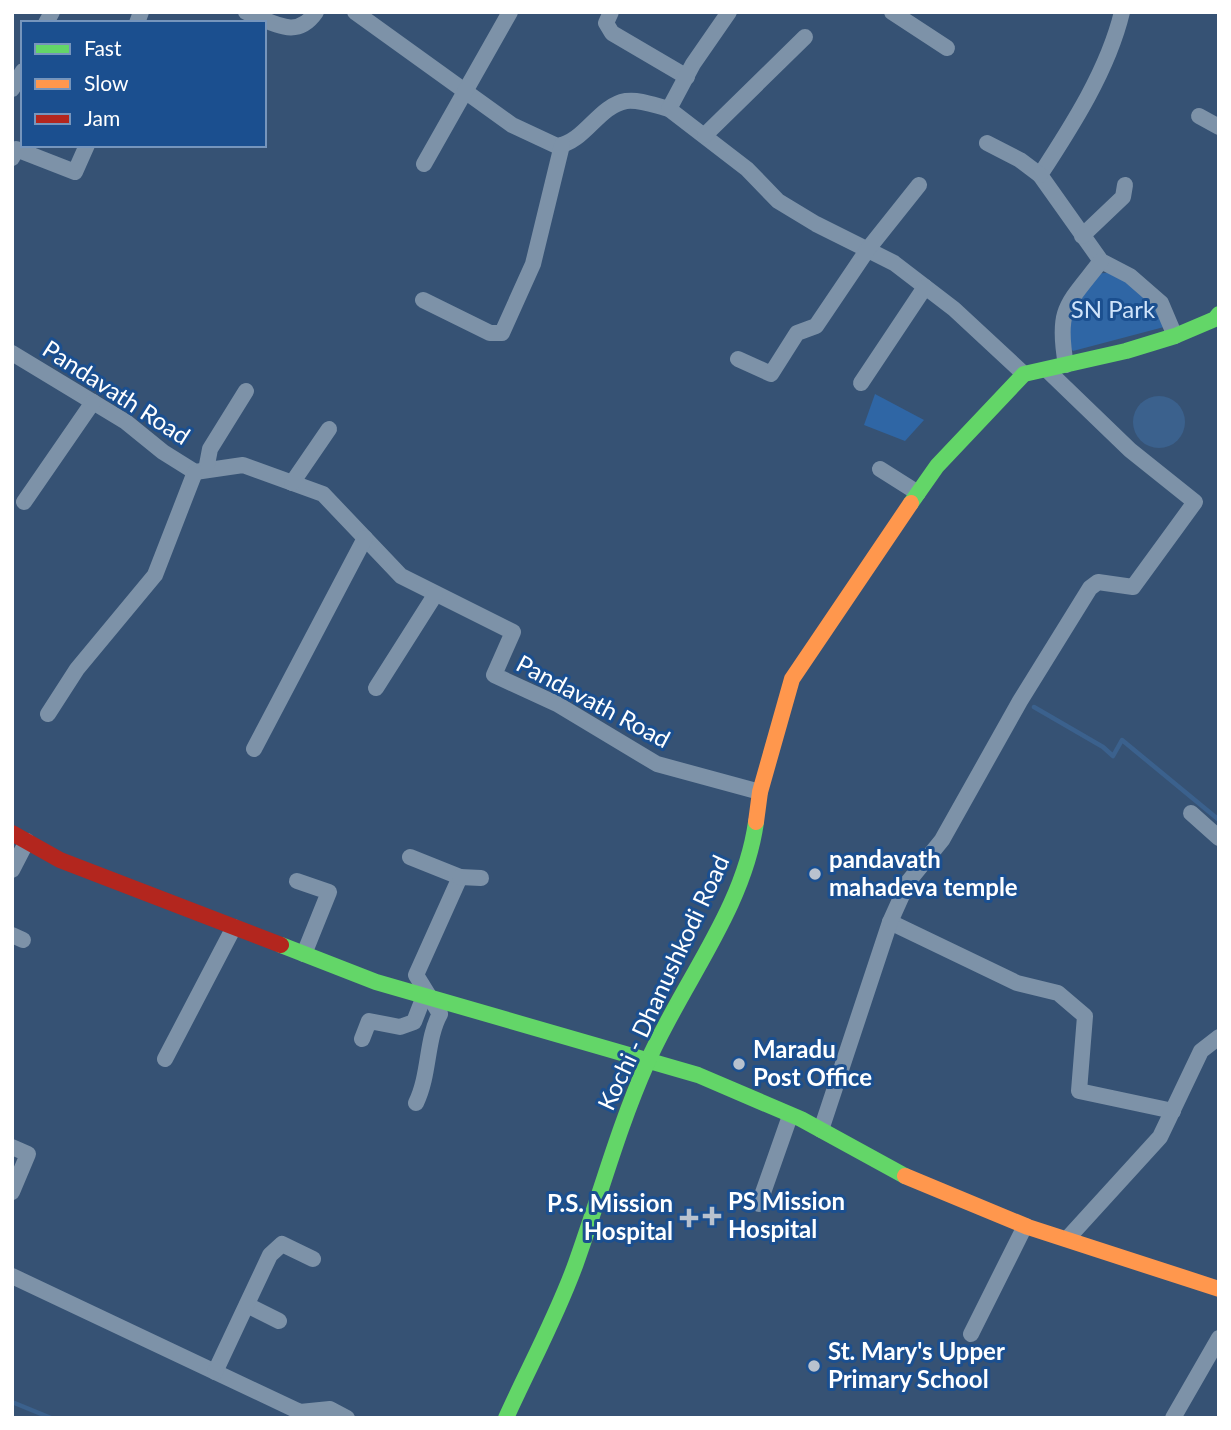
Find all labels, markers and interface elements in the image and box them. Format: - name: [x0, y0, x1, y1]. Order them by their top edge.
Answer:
- legend: [21, 21, 266, 147]
- text: Fast: [84, 35, 122, 60]
- text: Slow: [84, 70, 129, 95]
- text: Jam: [84, 105, 120, 130]
- park label: SN Park: [1071, 294, 1156, 323]
- street label: Pandavath Road: [38, 333, 196, 450]
- street label: Pandavath Road: [512, 648, 675, 753]
- place label: pandavath mahadeva temple: [829, 844, 1018, 901]
- street label: Kochi - Dhanushkodi Road: [591, 850, 735, 1114]
- marker: pandavath mahadeva temple: [807, 866, 823, 882]
- place label: Maradu Post Office: [753, 1034, 872, 1091]
- marker: Maradu Post Office: [731, 1056, 747, 1072]
- place label: PS Mission Hospital: [728, 1186, 845, 1243]
- place label: P.S. Mission Hospital: [547, 1188, 673, 1245]
- marker: PS Mission Hospital: [702, 1206, 722, 1226]
- marker: P.S. Mission Hospital: [679, 1208, 699, 1228]
- place label: St. Mary's Upper Primary School: [828, 1336, 1005, 1393]
- marker: St. Mary's Upper Primary School: [806, 1358, 822, 1374]

